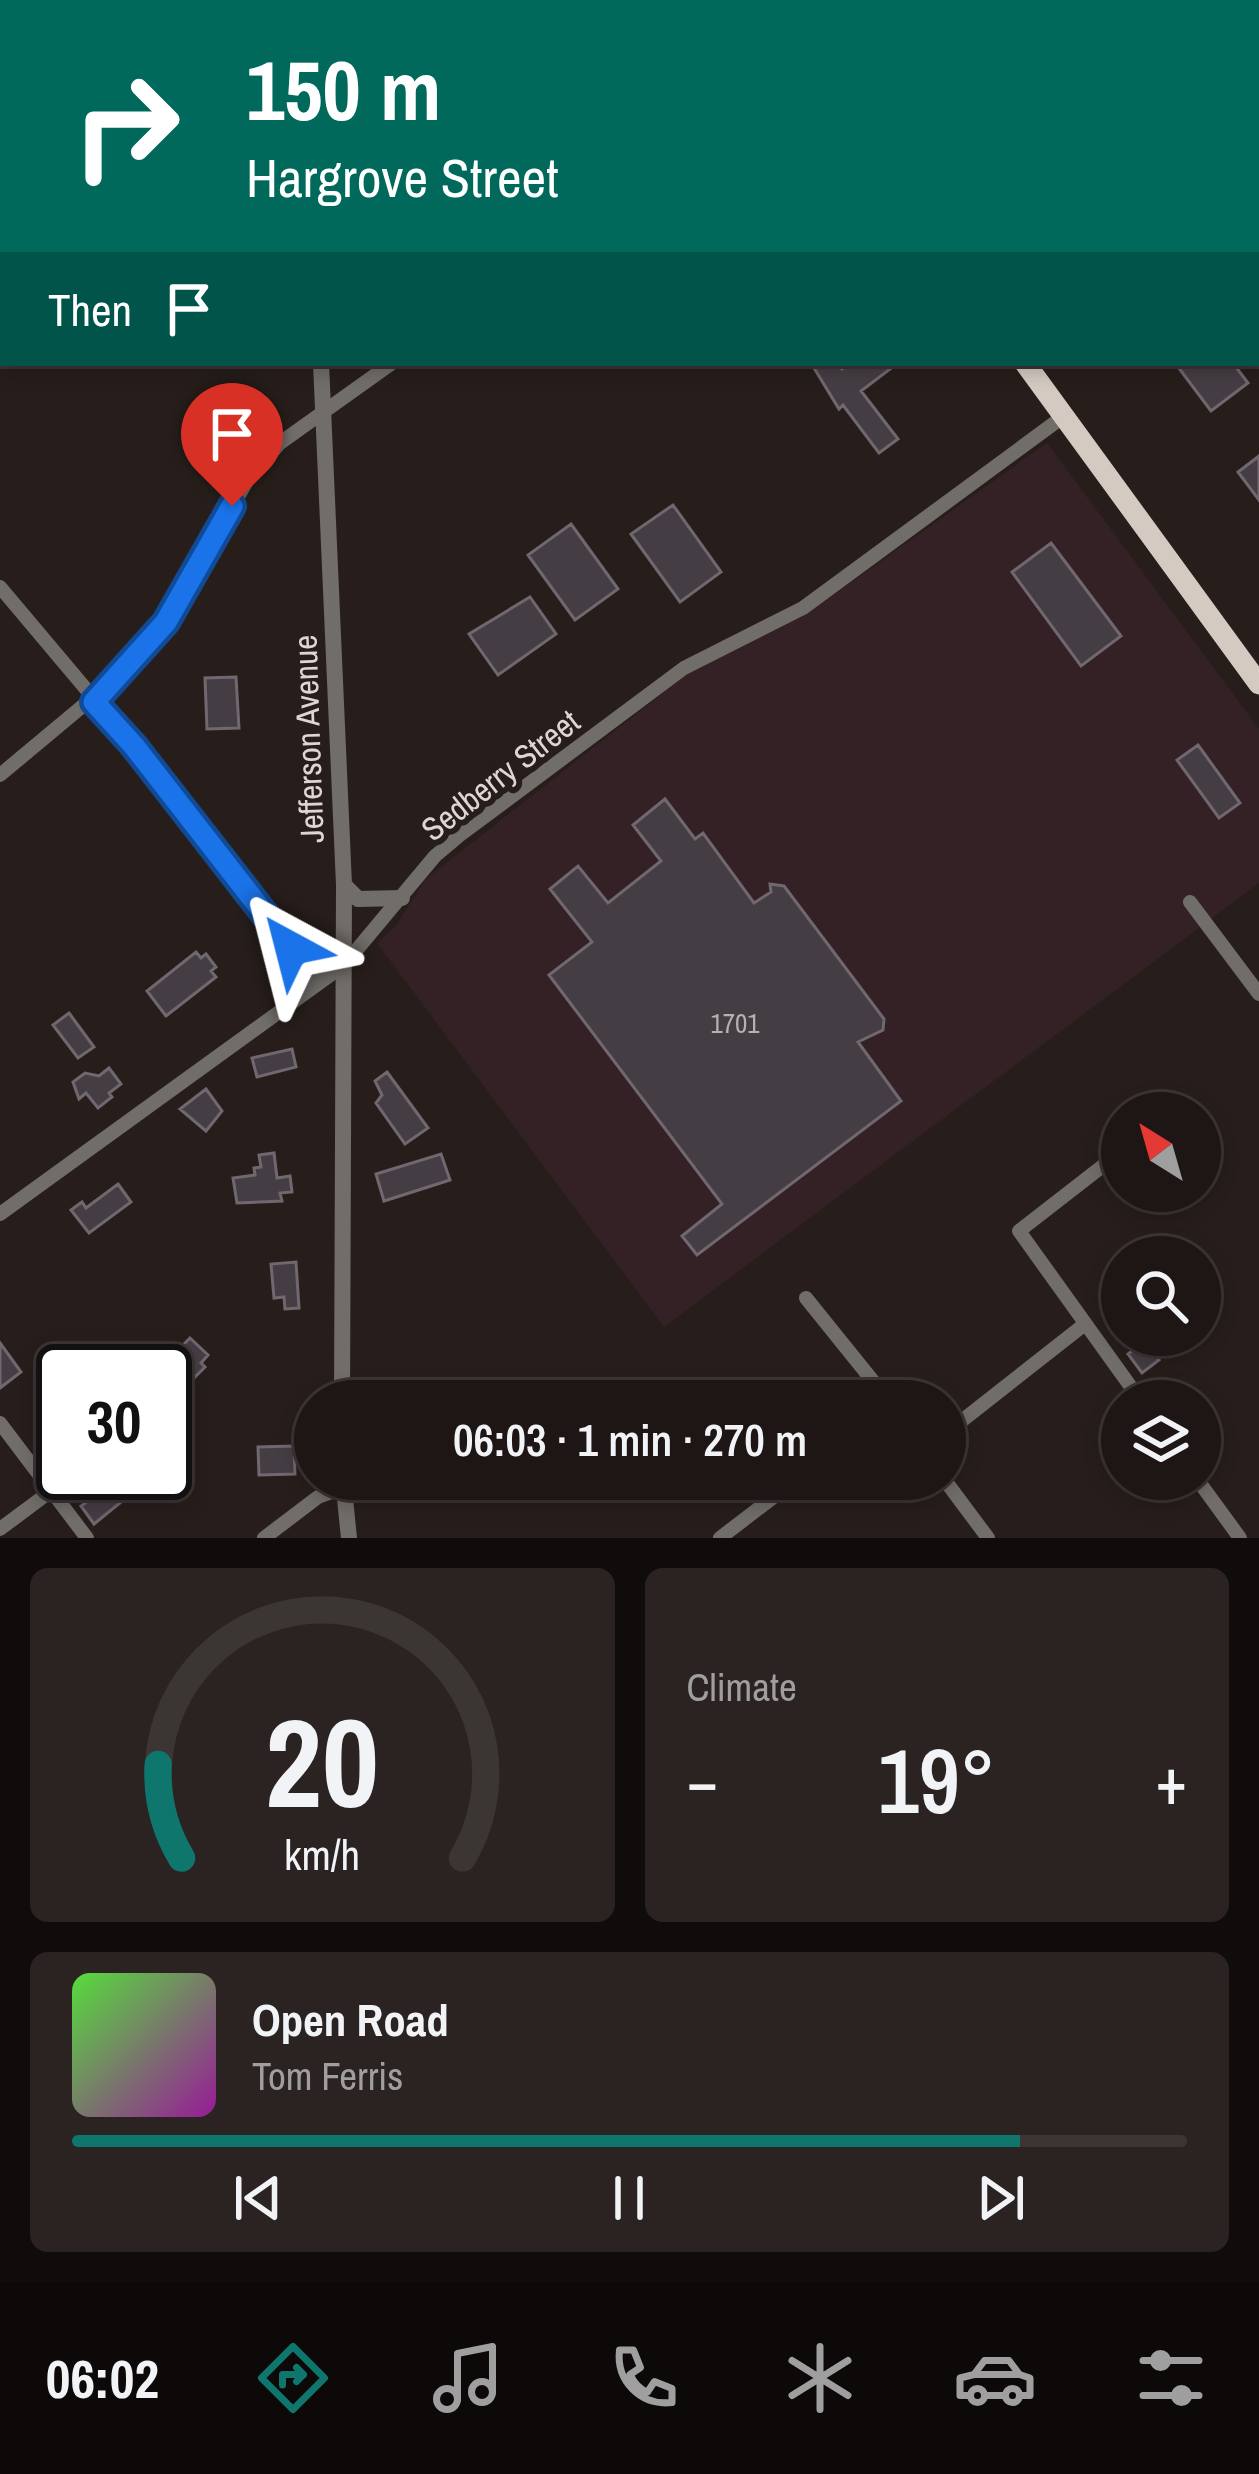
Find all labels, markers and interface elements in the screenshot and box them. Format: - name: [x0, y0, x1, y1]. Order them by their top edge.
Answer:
- text: 150 m: [246, 33, 441, 146]
- icon: right: [48, 48, 204, 204]
- text: Hargrove Street: [246, 141, 559, 214]
- icon: arrive: [156, 276, 222, 342]
- text: Then: [48, 279, 132, 340]
- pin: [181, 383, 283, 506]
- icon: arrive: [199, 401, 265, 467]
- street label: Jefferson Avenue: [282, 634, 334, 844]
- street label: Sedberry Street: [412, 699, 588, 851]
- position arrow: [228, 885, 354, 1011]
- house number: 1701: [710, 1005, 760, 1041]
- north arrow: [1101, 1092, 1221, 1212]
- map controls: [1101, 1092, 1221, 1500]
- button: search: [1101, 1236, 1221, 1356]
- speed limit sign: 30: [36, 1344, 192, 1500]
- button: layers: [1101, 1380, 1221, 1500]
- text: 06:03 · 1 min · 270 m: [453, 1409, 807, 1470]
- text: Climate: [687, 1661, 797, 1713]
- text: 20: [265, 1678, 379, 1846]
- text: 19°: [878, 1720, 996, 1841]
- text: −: [687, 1736, 718, 1825]
- text: +: [1155, 1736, 1187, 1825]
- text: km/h: [284, 1826, 360, 1883]
- text: Open Road: [252, 1989, 449, 2050]
- text: Tom Ferris: [252, 2050, 403, 2102]
- icon: previous: [225, 2165, 291, 2231]
- icon: pause: [596, 2165, 662, 2231]
- icon: next: [968, 2165, 1034, 2231]
- icon: directions: [251, 2336, 335, 2420]
- icon: music: [426, 2336, 510, 2420]
- icon: phone: [602, 2336, 686, 2420]
- icon: climate: [778, 2336, 862, 2420]
- icon: car: [953, 2336, 1037, 2420]
- icon: filters: [1129, 2336, 1213, 2420]
- text: 06:02: [46, 2342, 159, 2415]

